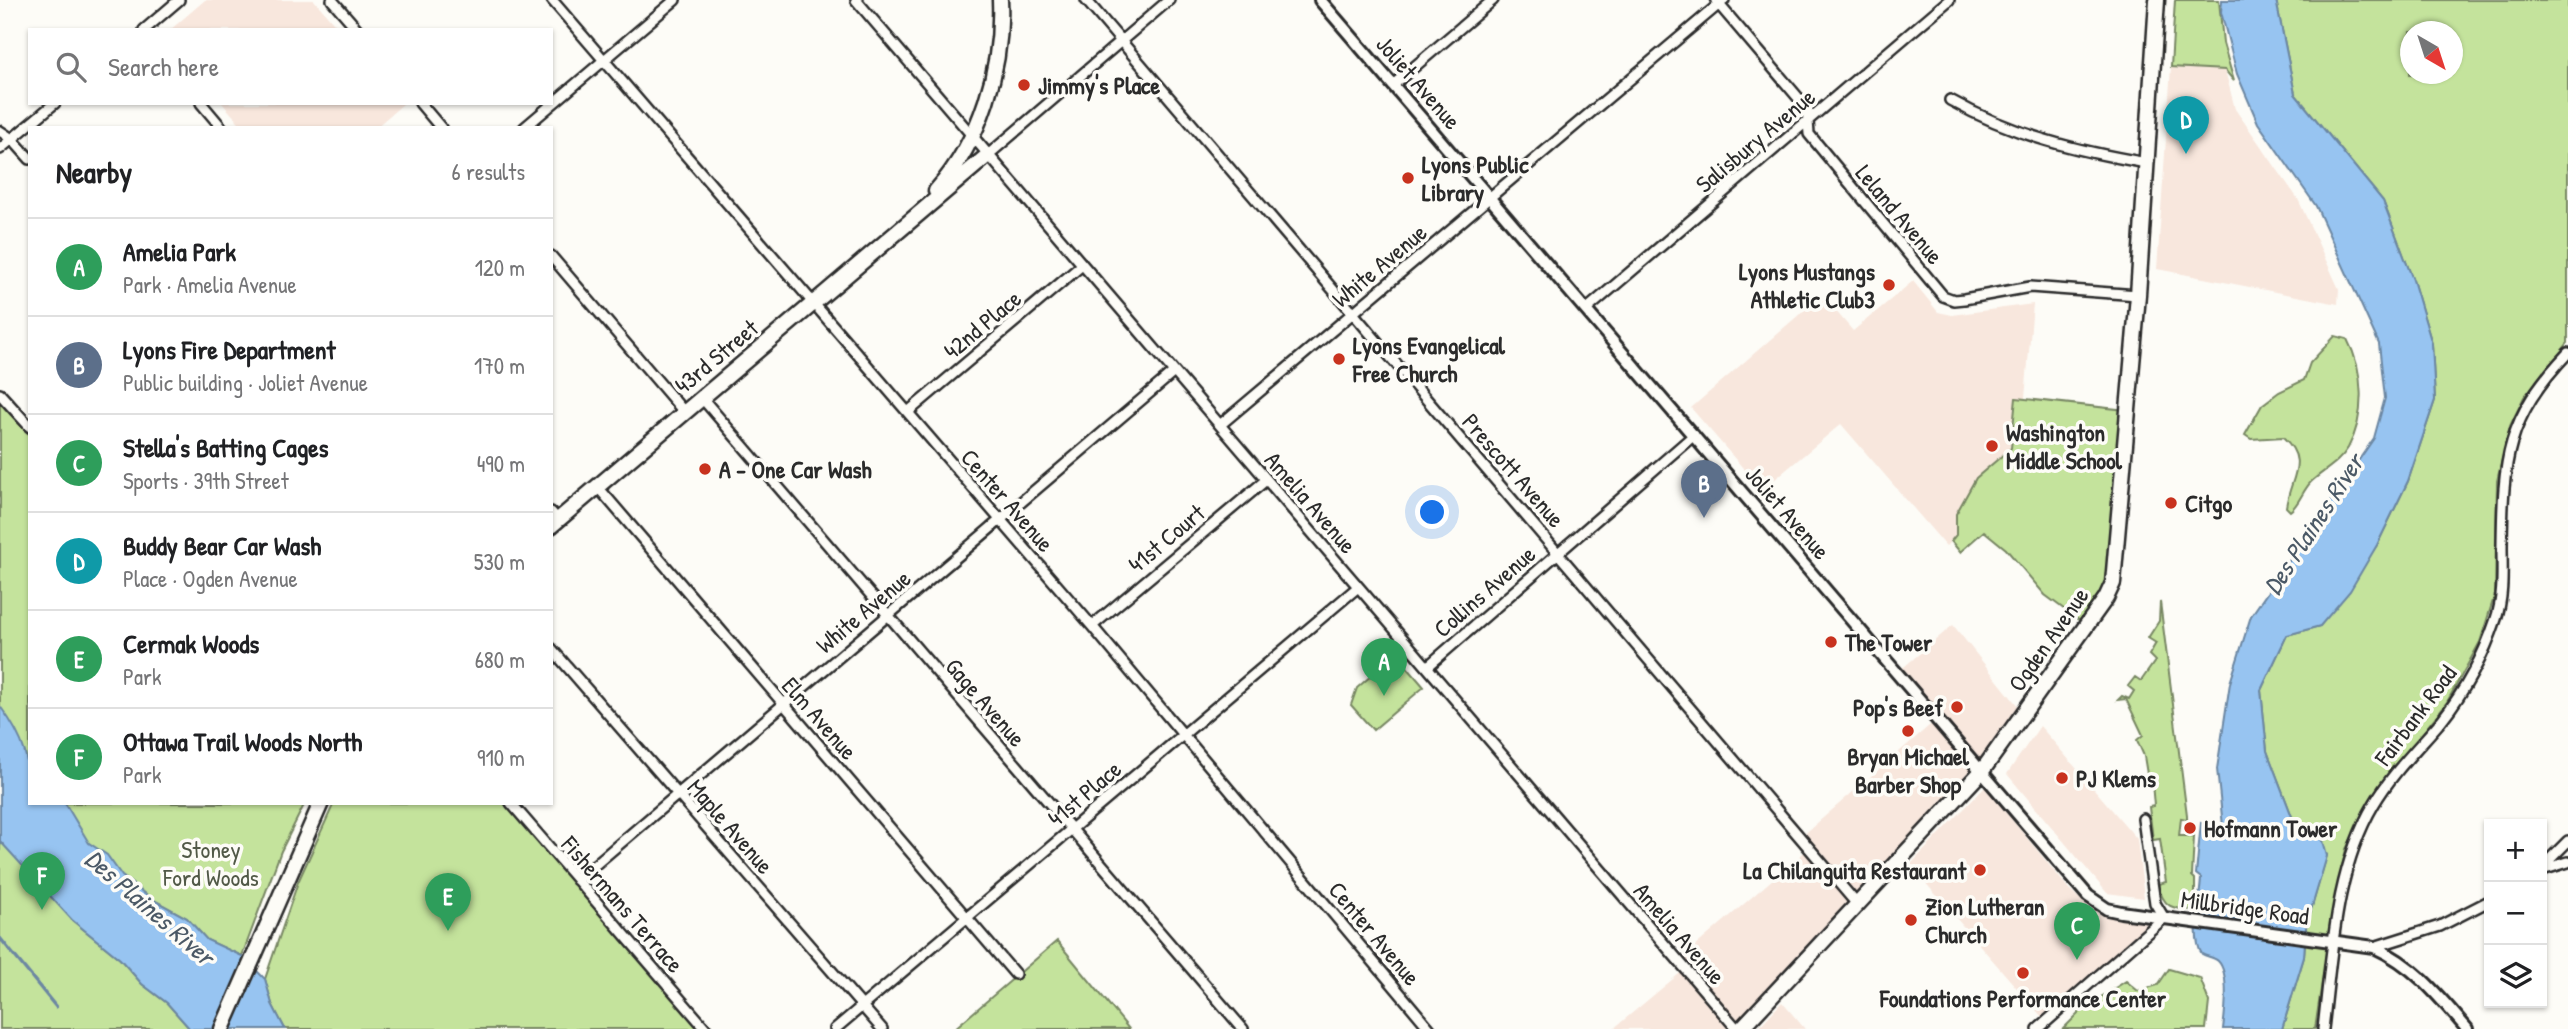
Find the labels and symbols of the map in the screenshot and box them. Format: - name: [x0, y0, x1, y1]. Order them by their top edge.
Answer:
- north arrow: [2400, 21, 2463, 84]
- street label: Joliet Avenue: [1369, 28, 1469, 136]
- place label: Jimmy's Place: [1038, 69, 1160, 102]
- marker: Jimmy's Place: [1016, 77, 1032, 93]
- street label: Salisbury Avenue: [1689, 80, 1822, 199]
- pin: D: [2163, 96, 2209, 154]
- place label: Lyons Public Library: [1422, 148, 1529, 209]
- street label: Leland Avenue: [1849, 157, 1951, 271]
- marker: Lyons Public Library: [1400, 170, 1416, 186]
- street label: White Avenue: [1325, 216, 1433, 314]
- place label: Lyons Mustangs Athletic Club3: [1739, 255, 1875, 315]
- marker: Lyons Mustangs Athletic Club3: [1881, 277, 1897, 293]
- street label: 42nd Place: [936, 282, 1028, 366]
- street label: 43rd Street: [668, 311, 765, 400]
- place label: Lyons Evangelical Free Church: [1352, 329, 1506, 389]
- marker: Lyons Evangelical Free Church: [1331, 351, 1347, 367]
- street label: Prescott Avenue: [1456, 406, 1573, 534]
- place label: Washington Middle School: [2006, 416, 2123, 476]
- marker: Washington Middle School: [1984, 438, 2000, 454]
- street label: Center Avenue: [954, 442, 1062, 559]
- street label: Amelia Avenue: [1258, 444, 1364, 560]
- water label: Des Plaines River: [2255, 445, 2373, 601]
- place label: A - One Car Wash: [719, 453, 872, 485]
- street label: Joliet Avenue: [1738, 458, 1838, 566]
- pin: B: [1681, 460, 1727, 518]
- marker: A - One Car Wash: [697, 461, 713, 477]
- place label: Citgo: [2185, 487, 2232, 520]
- your location: [1415, 495, 1449, 529]
- marker: Citgo: [2163, 495, 2179, 511]
- street label: 41st Court: [1121, 496, 1212, 579]
- street label: Collins Avenue: [1426, 538, 1542, 644]
- street label: White Avenue: [809, 562, 917, 660]
- street label: Ogden Avenue: [2000, 580, 2096, 697]
- place label: The Tower: [1844, 626, 1933, 658]
- marker: The Tower: [1823, 634, 1839, 650]
- pin: A: [1361, 638, 1407, 696]
- street label: Gage Avenue: [939, 651, 1034, 753]
- street label: Fairbank Road: [2366, 658, 2463, 773]
- street label: Elm Avenue: [775, 670, 865, 766]
- place label: Pop's Beef: [1853, 691, 1943, 724]
- marker: Pop's Beef: [1949, 699, 1965, 715]
- marker: Bryan Michael Barber Shop: [1900, 723, 1916, 739]
- place label: Bryan Michael Barber Shop: [1847, 740, 1969, 801]
- street label: 41st Place: [1040, 753, 1128, 833]
- place label: PJ Klems: [2076, 762, 2156, 794]
- marker: PJ Klems: [2054, 770, 2070, 786]
- street label: Maple Avenue: [681, 772, 782, 881]
- place label: Hofmann Tower: [2204, 812, 2338, 844]
- marker: Hofmann Tower: [2182, 820, 2198, 836]
- street label: Fishermans Terrace: [554, 828, 692, 979]
- park label: Stoney Ford Woods: [162, 833, 259, 893]
- water label: Des Plaines River: [78, 841, 224, 975]
- pin: F: [19, 852, 65, 910]
- place label: La Chilanguita Restaurant: [1743, 854, 1967, 887]
- marker: La Chilanguita Restaurant: [1972, 862, 1988, 878]
- pin: E: [425, 873, 471, 931]
- street label: Center Avenue: [1322, 874, 1428, 992]
- street label: Amelia Avenue: [1627, 875, 1733, 991]
- street label: Millbridge Road: [2179, 882, 2311, 932]
- place label: Zion Lutheran Church: [1925, 890, 2045, 950]
- pin: C: [2054, 902, 2100, 960]
- marker: Zion Lutheran Church: [1903, 912, 1919, 928]
- marker: Foundations Performance Center: [2015, 965, 2031, 981]
- place label: Foundations Performance Center: [1879, 982, 2167, 1014]

